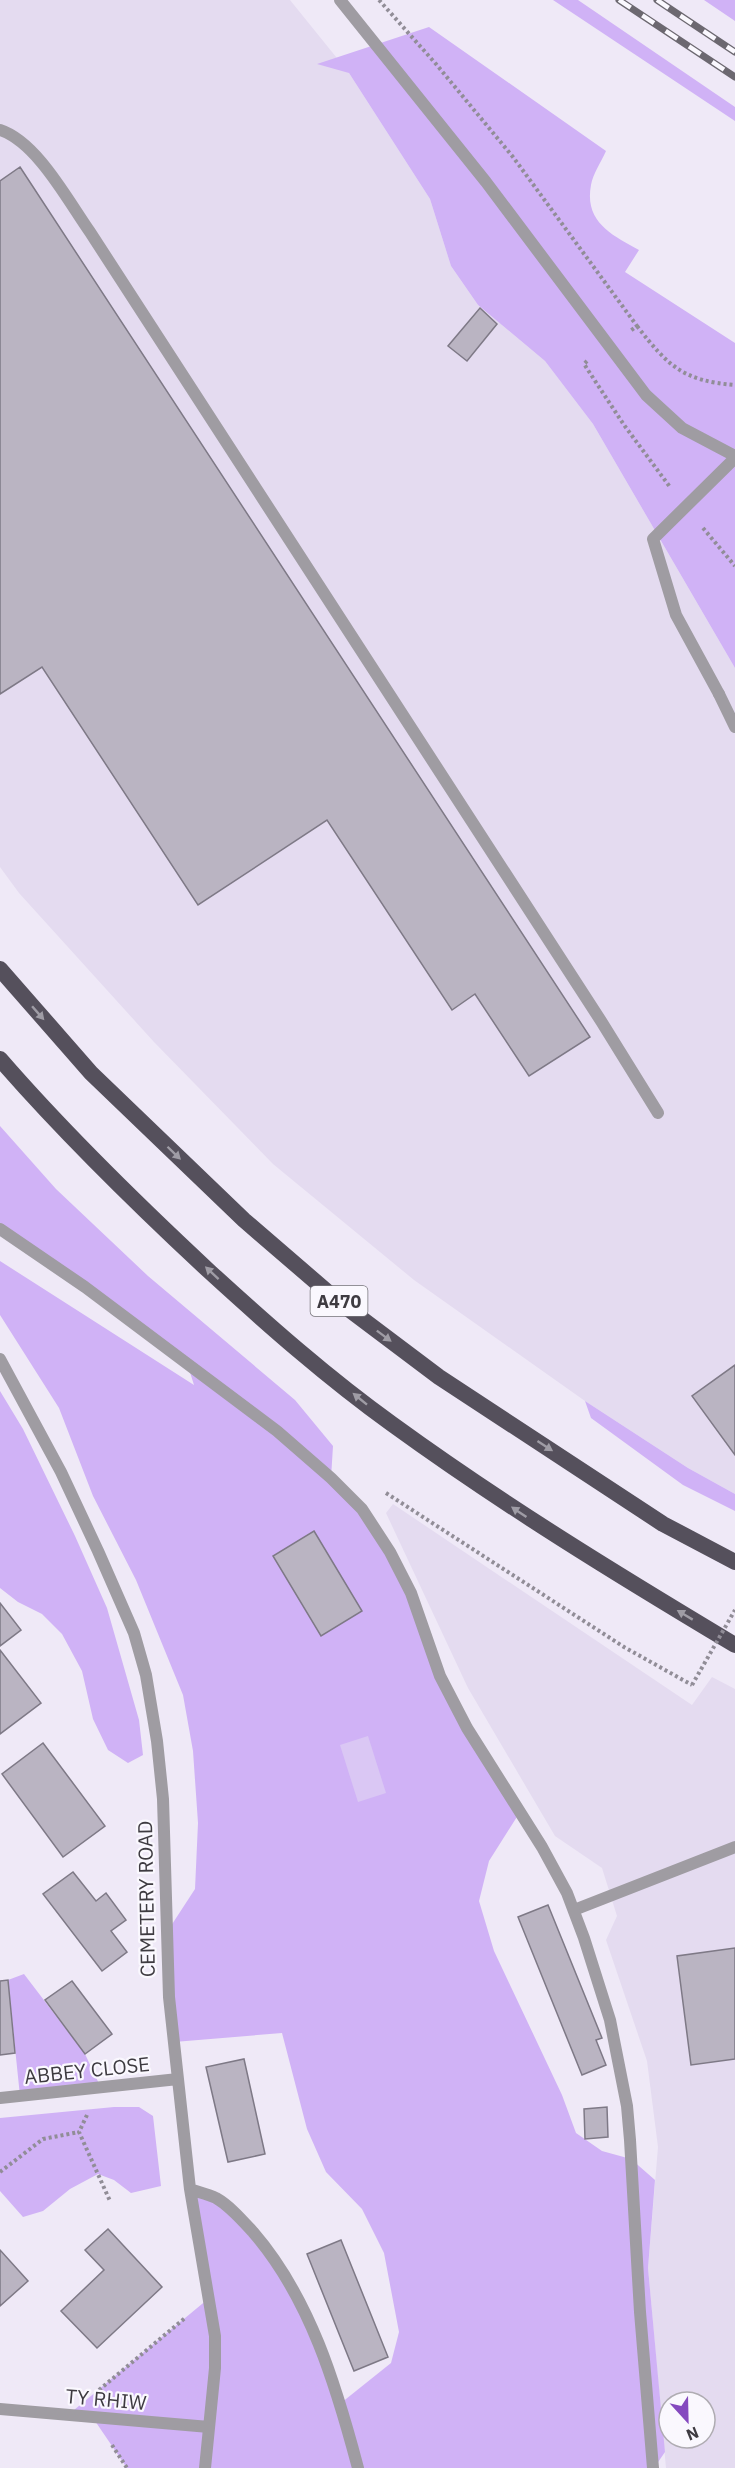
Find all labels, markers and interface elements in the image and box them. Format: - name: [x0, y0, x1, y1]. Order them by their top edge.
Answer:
- one-way arrow: [31, 1005, 44, 1020]
- one-way arrow: [166, 1146, 181, 1159]
- one-way arrow: [204, 1266, 219, 1280]
- road number: A470: [310, 1286, 368, 1316]
- one-way arrow: [377, 1329, 392, 1341]
- one-way arrow: [352, 1393, 368, 1406]
- one-way arrow: [537, 1441, 553, 1452]
- one-way arrow: [511, 1507, 527, 1518]
- one-way arrow: [676, 1610, 693, 1620]
- street label: CEMETERY ROAD: [131, 1821, 161, 1977]
- street label: ABBEY CLOSE: [23, 2050, 151, 2090]
- street label: TY RHIW: [65, 2382, 148, 2416]
- north arrow: [657, 2390, 717, 2450]
- text: N: [683, 2422, 702, 2445]

